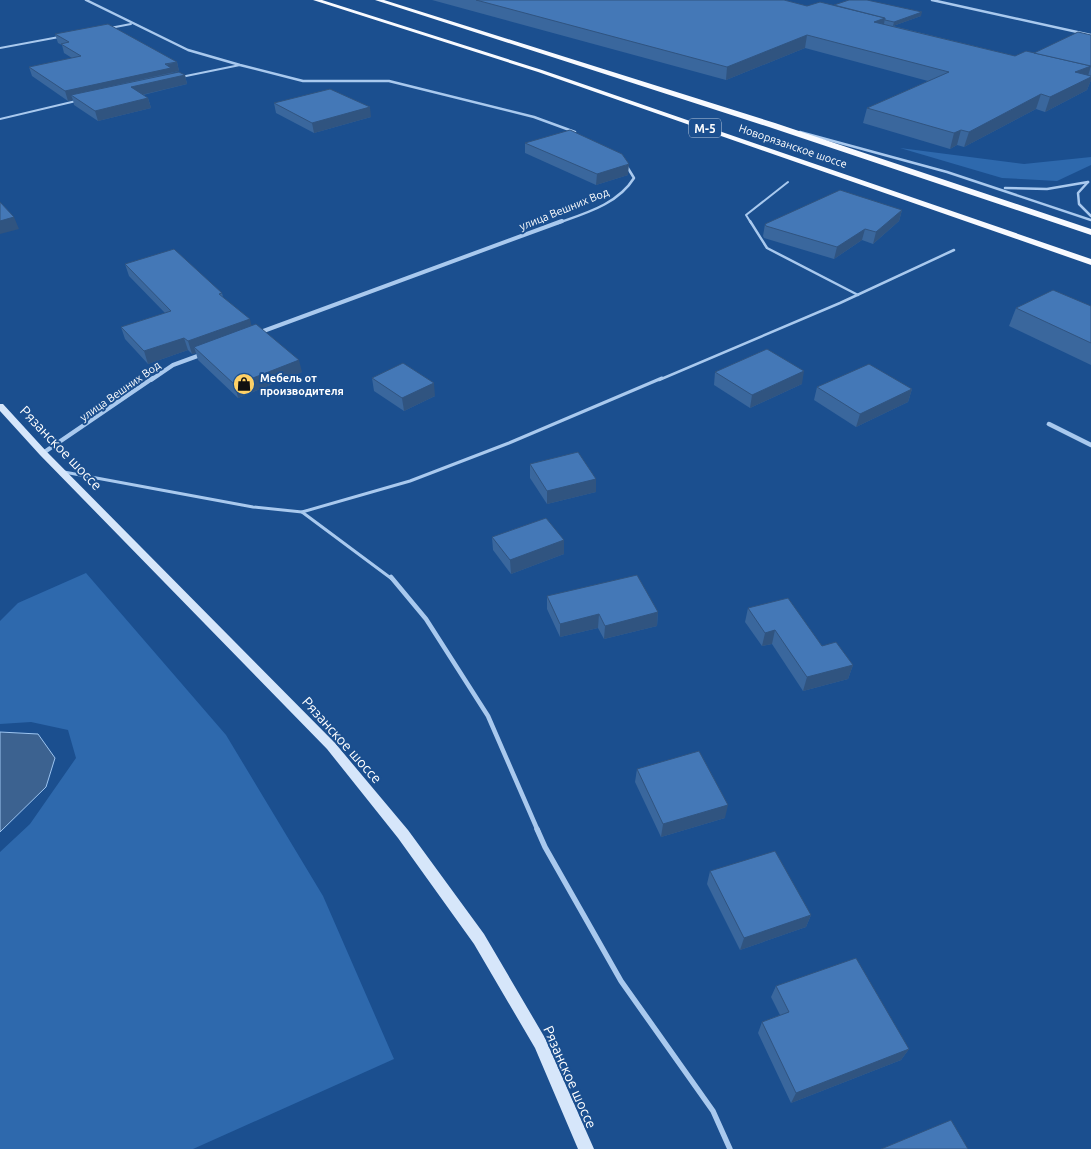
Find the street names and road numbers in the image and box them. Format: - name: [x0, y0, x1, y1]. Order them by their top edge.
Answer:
- road number: М-5: [689, 119, 721, 138]
- street label: Новорязанское шоссе: [737, 122, 849, 170]
- street label: улица Вешних Вод: [517, 185, 611, 232]
- street label: улица Вешних Вод: [77, 358, 163, 423]
- street label: Рязанское шоссе: [17, 403, 105, 493]
- street label: Рязанское шоссе: [299, 693, 385, 787]
- street label: Рязанское шоссе: [540, 1023, 600, 1131]

